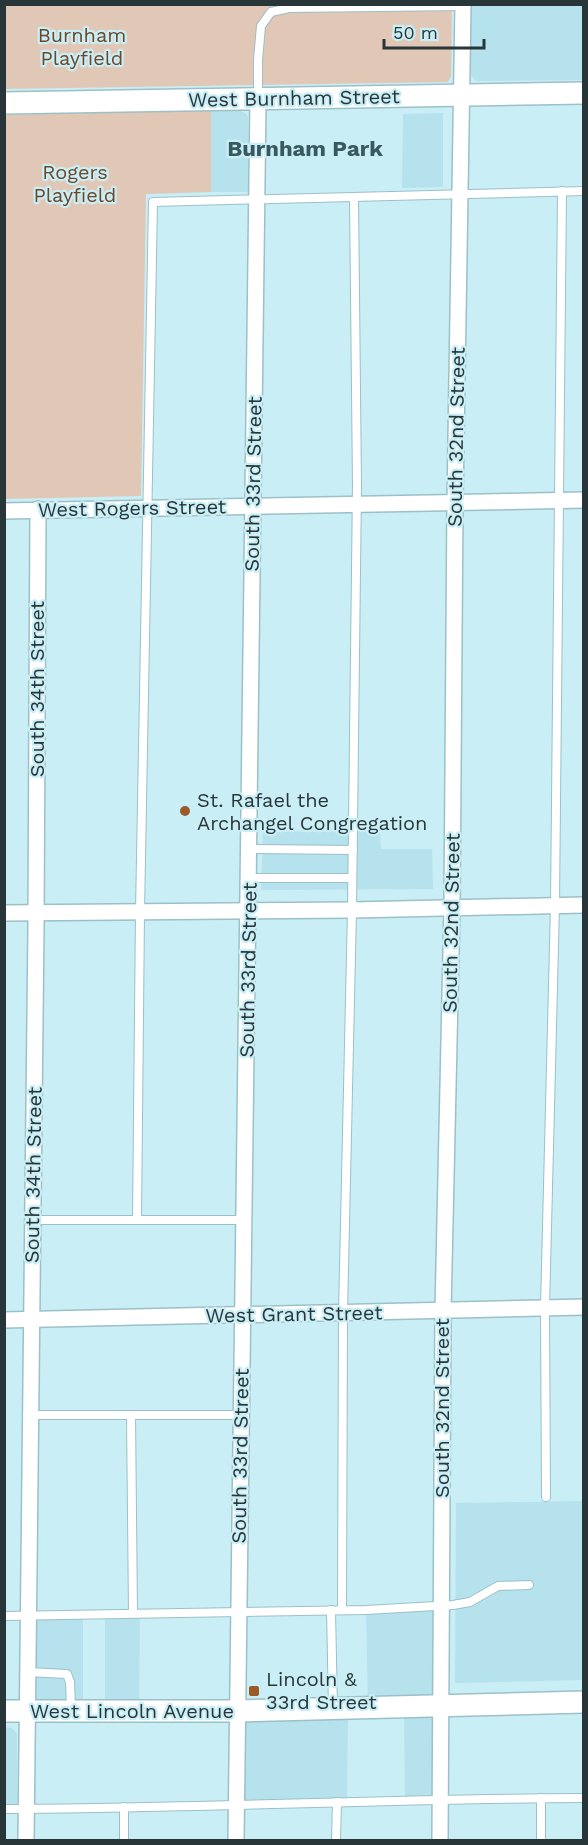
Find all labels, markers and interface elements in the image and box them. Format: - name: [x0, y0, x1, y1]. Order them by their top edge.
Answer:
- scale bar: [384, 12, 484, 50]
- text: 50 m: [393, 22, 438, 43]
- park label: Burnham Playfield: [38, 23, 126, 70]
- street label: West Burnham Street: [188, 84, 401, 112]
- district label: Burnham Park: [227, 136, 383, 161]
- park label: Rogers Playfield: [34, 160, 116, 207]
- street label: South 32nd Street: [442, 346, 470, 527]
- street label: South 33rd Street: [239, 395, 267, 572]
- street label: West Rogers Street: [38, 494, 227, 522]
- street label: South 34th Street: [25, 600, 49, 777]
- place label: St. Rafael the Archangel Congregation: [197, 788, 428, 835]
- marker: St. Rafael the Archangel Congregation: [178, 804, 192, 818]
- street label: South 32nd Street: [437, 832, 465, 1013]
- street label: South 33rd Street: [234, 881, 262, 1058]
- street label: South 34th Street: [19, 1086, 47, 1263]
- street label: West Grant Street: [205, 1300, 383, 1328]
- street label: South 32nd Street: [430, 1317, 454, 1498]
- street label: South 33rd Street: [226, 1367, 254, 1544]
- place label: Lincoln & 33rd Street: [266, 1667, 377, 1714]
- marker: Lincoln & 33rd Street: [247, 1684, 261, 1698]
- street label: West Lincoln Avenue: [30, 1699, 234, 1723]

